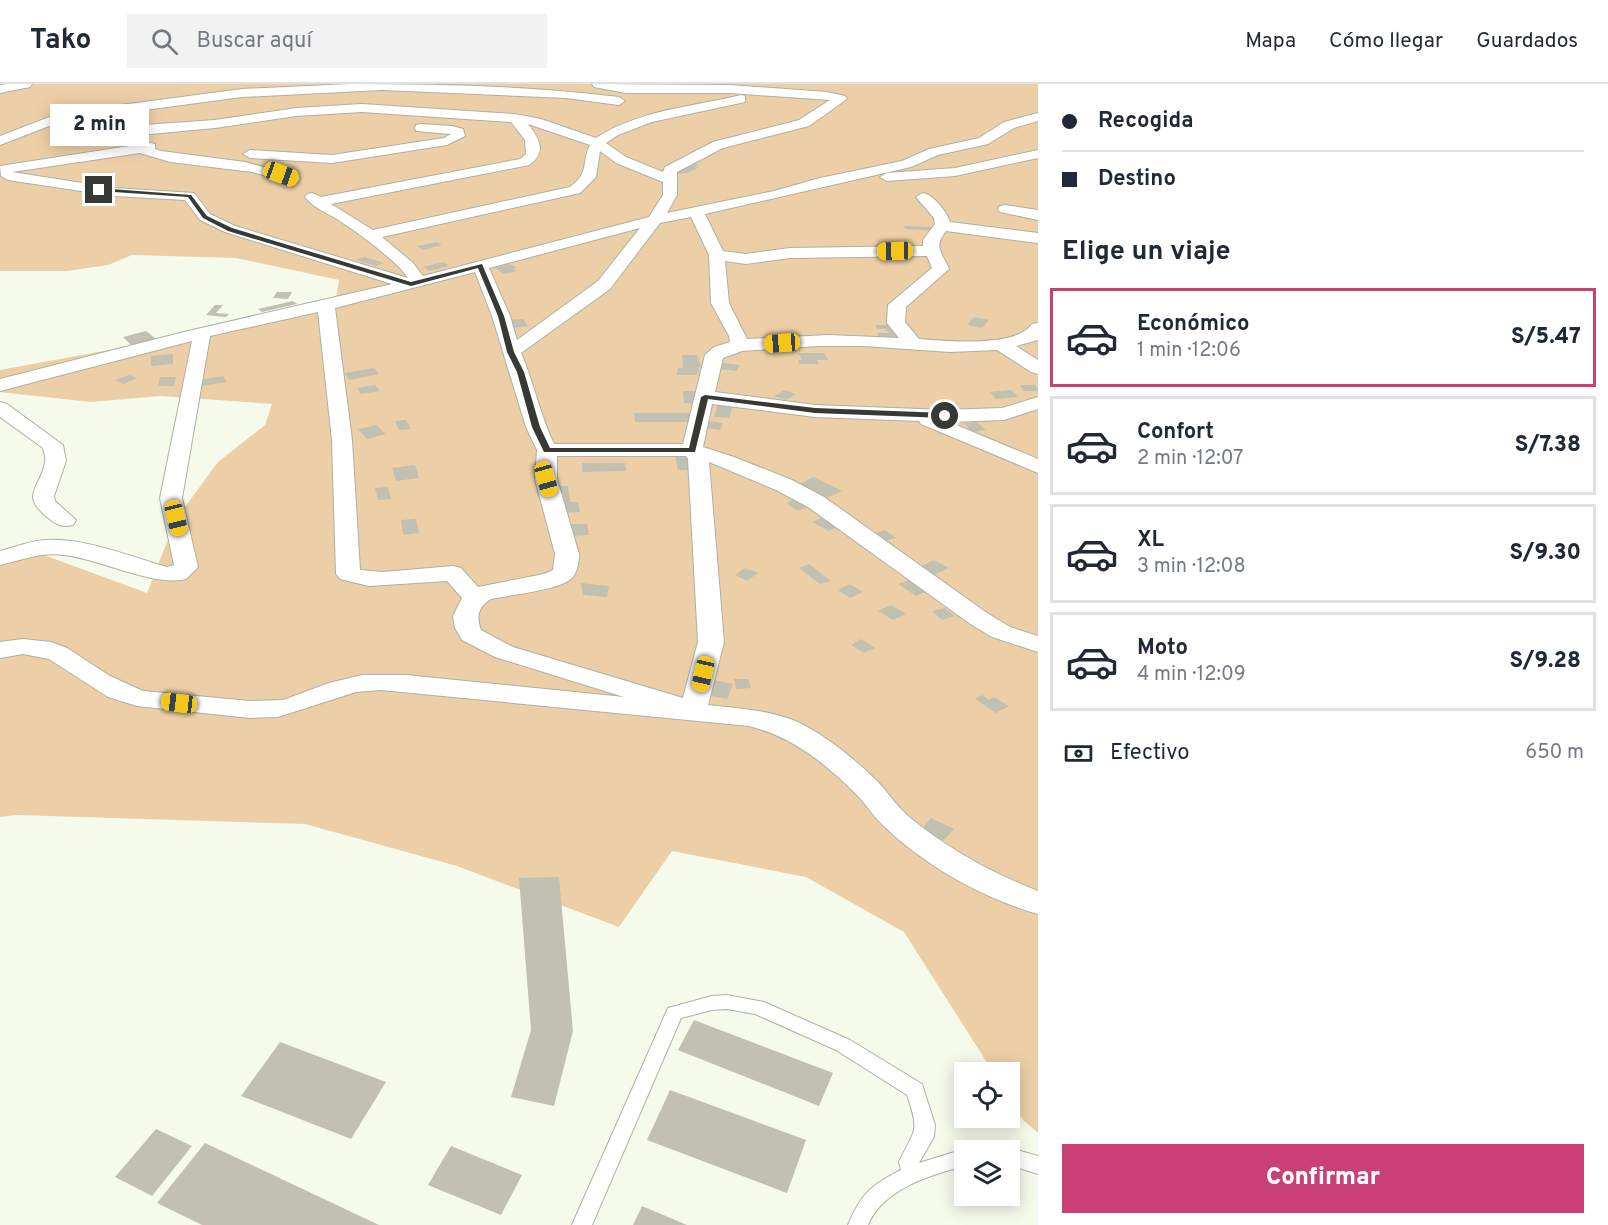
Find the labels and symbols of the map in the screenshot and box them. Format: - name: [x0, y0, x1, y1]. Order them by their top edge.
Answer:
- callout: 2 min: [50, 103, 148, 145]
- car: [261, 159, 301, 189]
- route end: [85, 176, 112, 203]
- car: [877, 242, 913, 260]
- car: [763, 333, 801, 353]
- route start: [931, 402, 958, 429]
- car: [532, 459, 560, 499]
- car: [163, 498, 189, 538]
- car: [690, 654, 716, 694]
- car: [160, 692, 198, 714]

